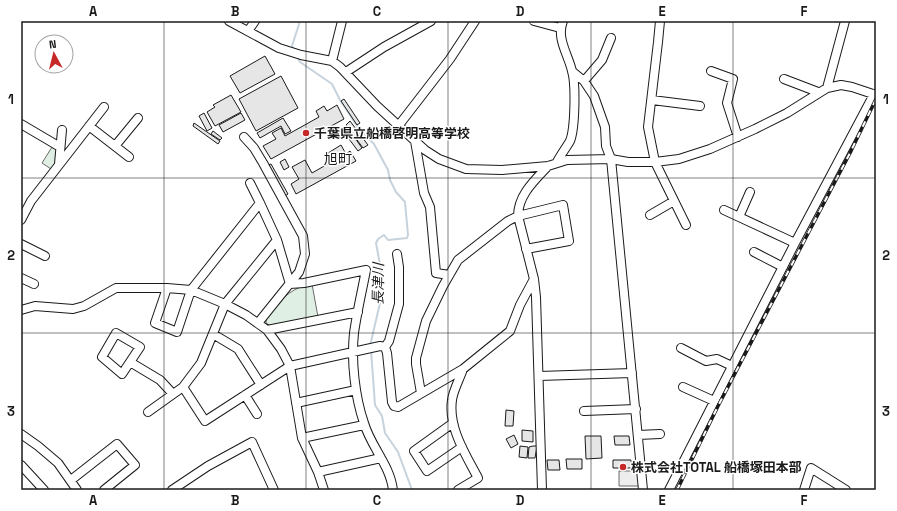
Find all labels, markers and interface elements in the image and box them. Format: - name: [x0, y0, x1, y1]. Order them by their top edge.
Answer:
- text: A: [89, 3, 98, 20]
- text: B: [231, 3, 240, 20]
- text: C: [373, 3, 381, 20]
- text: D: [516, 3, 525, 20]
- text: E: [658, 3, 666, 20]
- text: F: [801, 3, 808, 20]
- north arrow: [34, 34, 74, 74]
- text: N: [48, 37, 57, 51]
- text: 1: [8, 91, 14, 108]
- text: 1: [883, 91, 889, 108]
- place label: 千葉県立船橋啓明高等学校: [314, 125, 470, 142]
- marker: 千葉県立船橋啓明高等学校: [301, 128, 311, 138]
- district label: 旭町: [324, 150, 352, 168]
- text: 2: [7, 247, 15, 264]
- text: 2: [882, 247, 890, 264]
- water label: 長津川: [369, 261, 387, 305]
- text: 3: [7, 403, 15, 420]
- text: 3: [882, 403, 890, 420]
- place label: 株式会社TOTAL 船橋塚田本部: [631, 459, 802, 476]
- marker: 株式会社TOTAL 船橋塚田本部: [618, 462, 628, 472]
- text: A: [89, 492, 98, 509]
- text: B: [231, 492, 240, 509]
- text: C: [373, 492, 381, 509]
- text: D: [516, 492, 525, 509]
- text: E: [658, 492, 666, 509]
- text: F: [801, 492, 808, 509]

